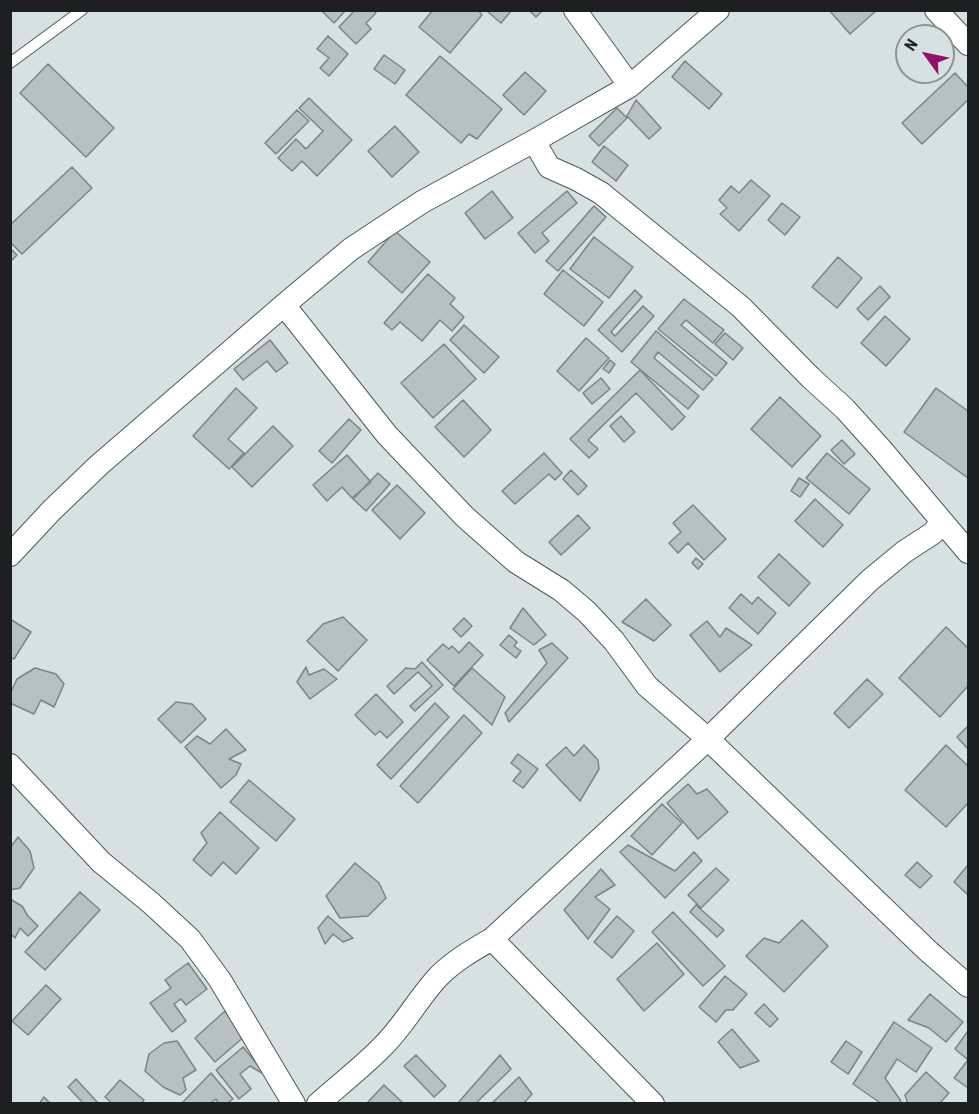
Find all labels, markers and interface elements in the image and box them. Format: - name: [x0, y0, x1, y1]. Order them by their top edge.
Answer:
- north arrow: [895, 24, 955, 84]
- text: N: [901, 36, 922, 54]

